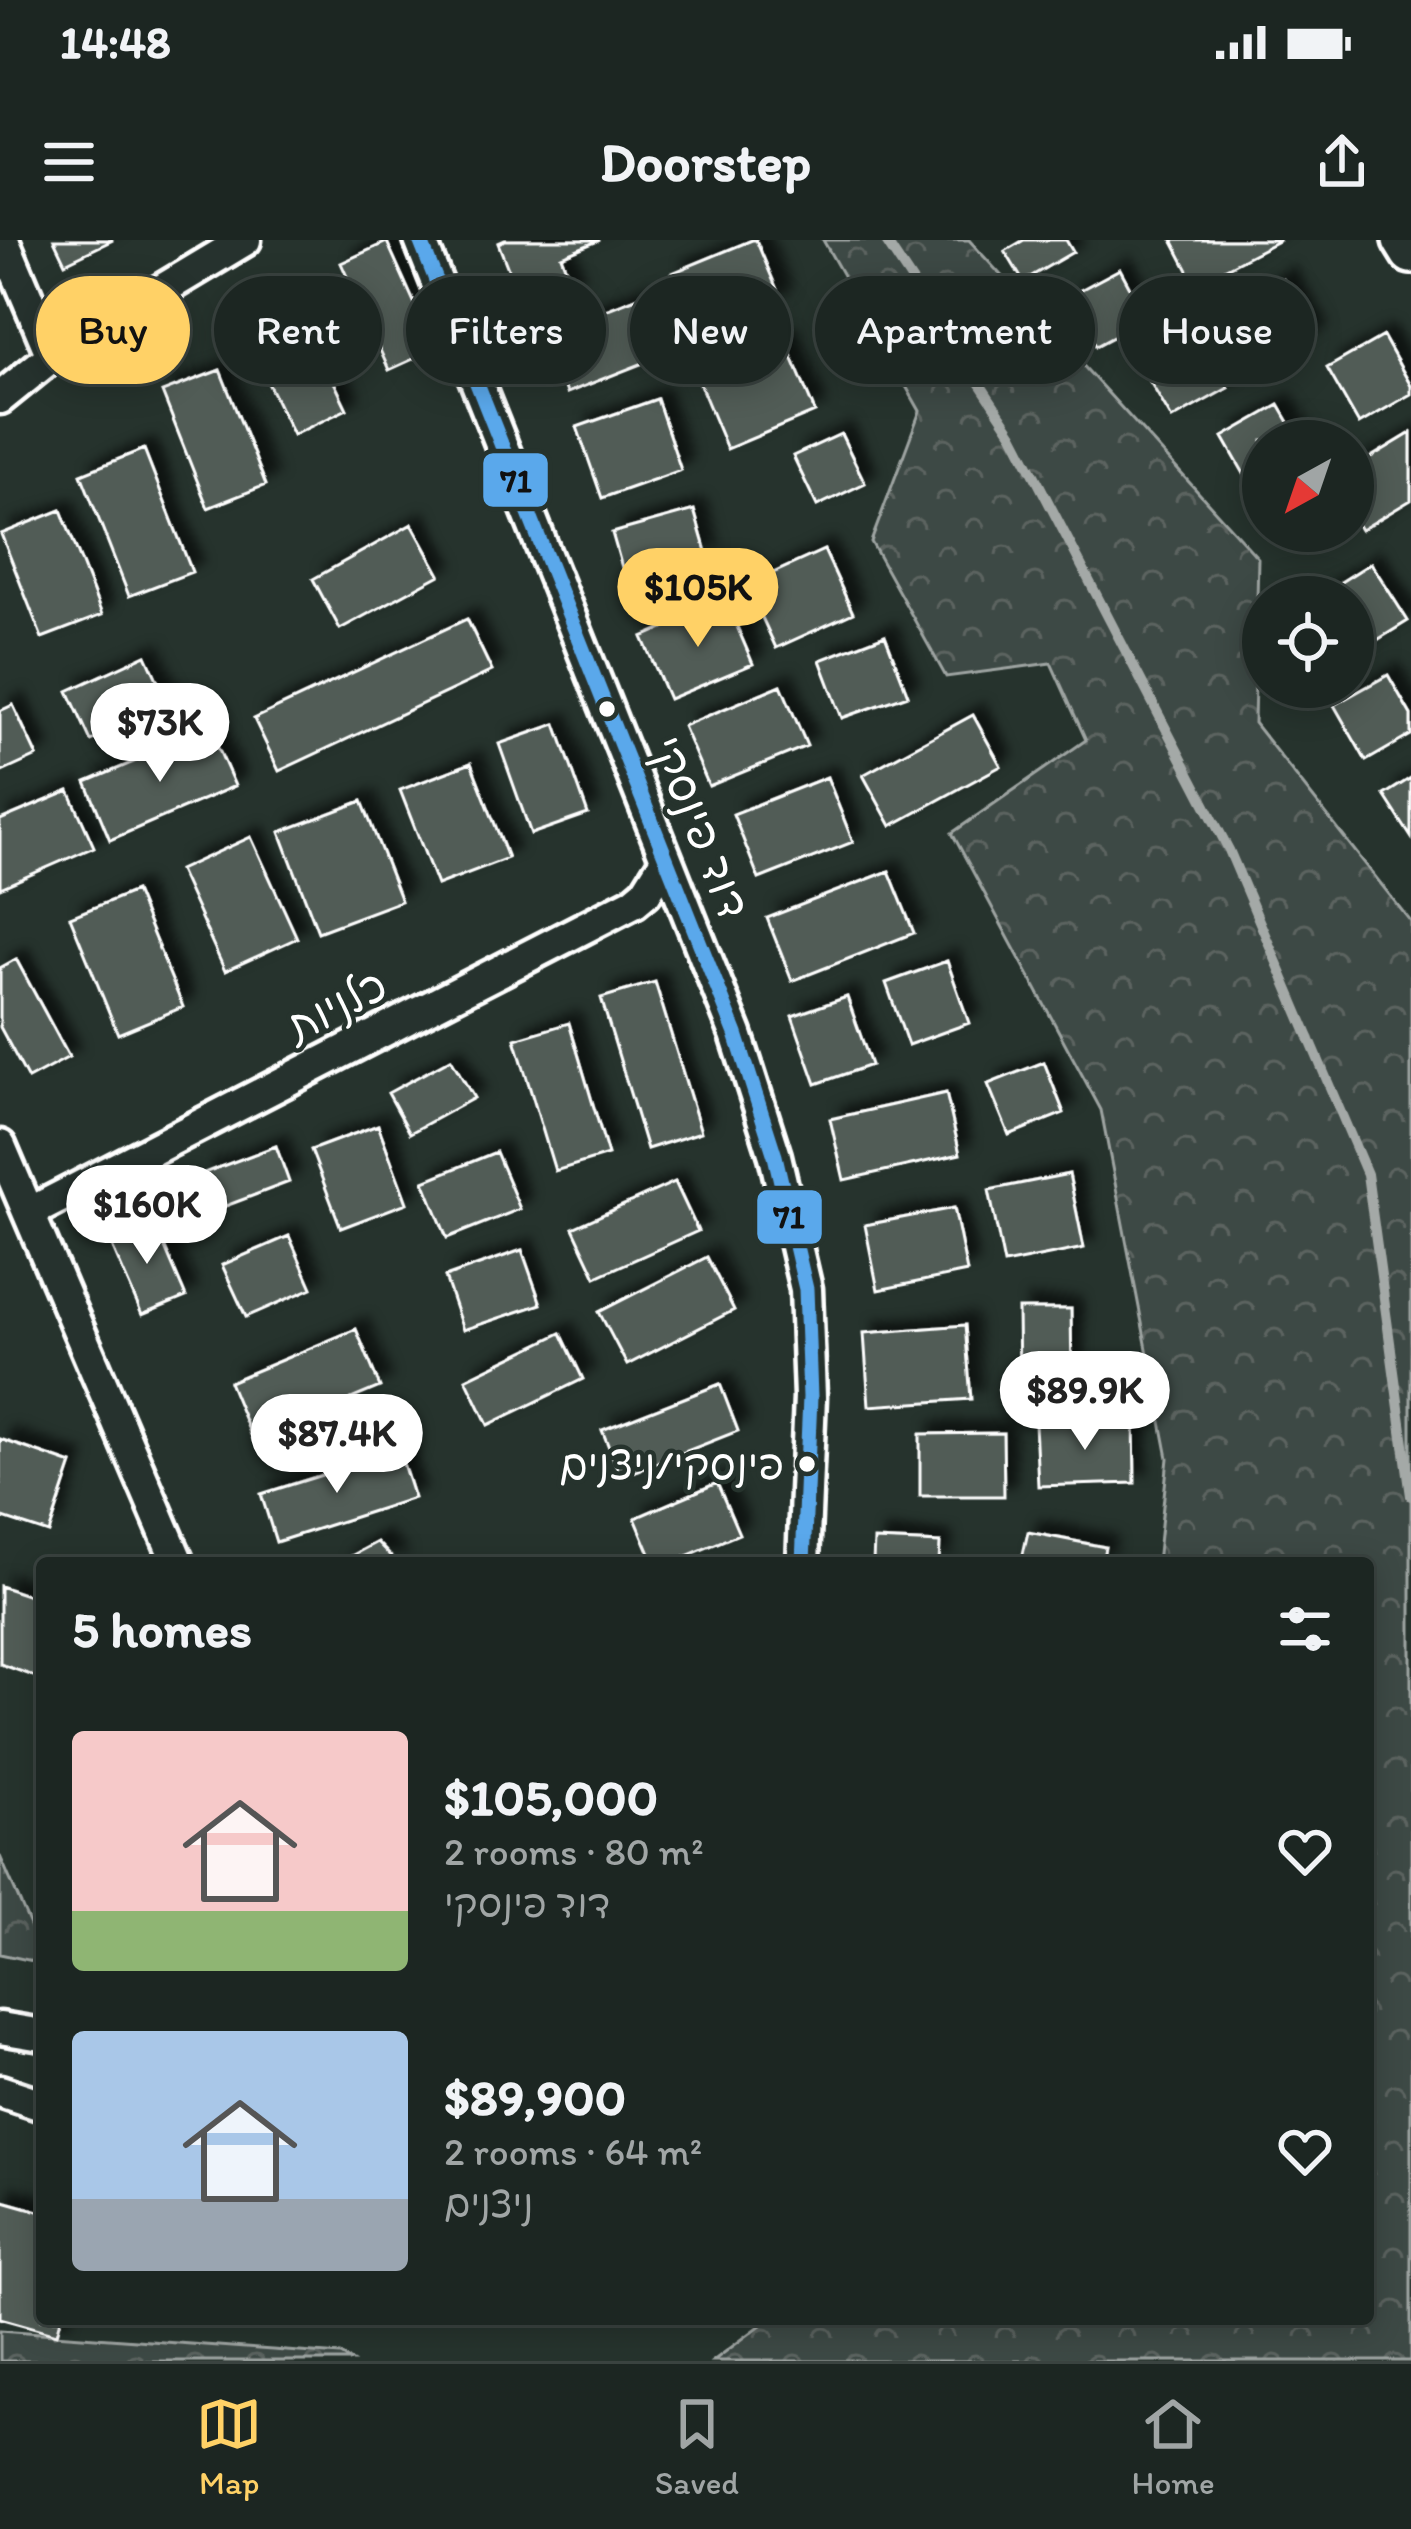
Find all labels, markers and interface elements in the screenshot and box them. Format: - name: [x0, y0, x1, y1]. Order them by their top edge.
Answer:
- text: 14:48: [60, 15, 171, 69]
- icon: menu: [36, 129, 102, 195]
- icon: share: [1309, 129, 1375, 195]
- text: Doorstep: [600, 130, 811, 195]
- chip: Buy: [36, 276, 190, 384]
- chip: Rent: [214, 276, 382, 384]
- chip: Filters: [406, 276, 606, 384]
- chip: New: [630, 276, 791, 384]
- chip: Apartment: [815, 276, 1095, 384]
- chip: House: [1119, 276, 1315, 384]
- north arrow: [1242, 420, 1374, 552]
- map controls: [1242, 420, 1374, 708]
- line badge: 71: [481, 451, 550, 509]
- text: 71: [499, 461, 533, 500]
- pin: $105K: [614, 548, 782, 650]
- text: $105K: [644, 563, 752, 610]
- button: locate: [1242, 576, 1374, 708]
- pin: $73K: [89, 683, 231, 785]
- text: $73K: [117, 698, 203, 745]
- unlabelled marker: [596, 698, 618, 720]
- street label: דוד פינסקי: [639, 728, 762, 926]
- street label: כלניות: [274, 957, 395, 1054]
- pin: $160K: [63, 1165, 231, 1267]
- text: $160K: [93, 1180, 201, 1227]
- line badge: 71: [755, 1188, 824, 1246]
- text: 71: [772, 1197, 806, 1236]
- pin: $89.9K: [987, 1351, 1183, 1453]
- text: $89.9K: [1027, 1366, 1143, 1413]
- pin: $87.4K: [239, 1394, 435, 1496]
- text: $87.4K: [278, 1409, 396, 1456]
- place label: פינסקי/ניצנים: [559, 1439, 784, 1490]
- marker: פינסקי/ניצנים: [796, 1453, 818, 1475]
- icon: filters: [1272, 1596, 1338, 1662]
- text: 5 homes: [72, 1599, 252, 1660]
- text: $105,000: [444, 1767, 658, 1828]
- icon: home: [168, 1779, 312, 1923]
- icon: heart: [1272, 1818, 1338, 1884]
- text: 2 rooms · 80 m²: [444, 1828, 704, 1875]
- text: דוד פינסקי: [444, 1880, 610, 1927]
- text: $89,900: [444, 2067, 626, 2128]
- icon: home: [168, 2079, 312, 2223]
- icon: heart: [1272, 2118, 1338, 2184]
- text: 2 rooms · 64 m²: [444, 2128, 702, 2175]
- text: ניצנים: [444, 2180, 534, 2227]
- tab: Map: [196, 2391, 262, 2502]
- tab: Saved: [655, 2391, 739, 2502]
- tab: Home: [1132, 2391, 1215, 2502]

